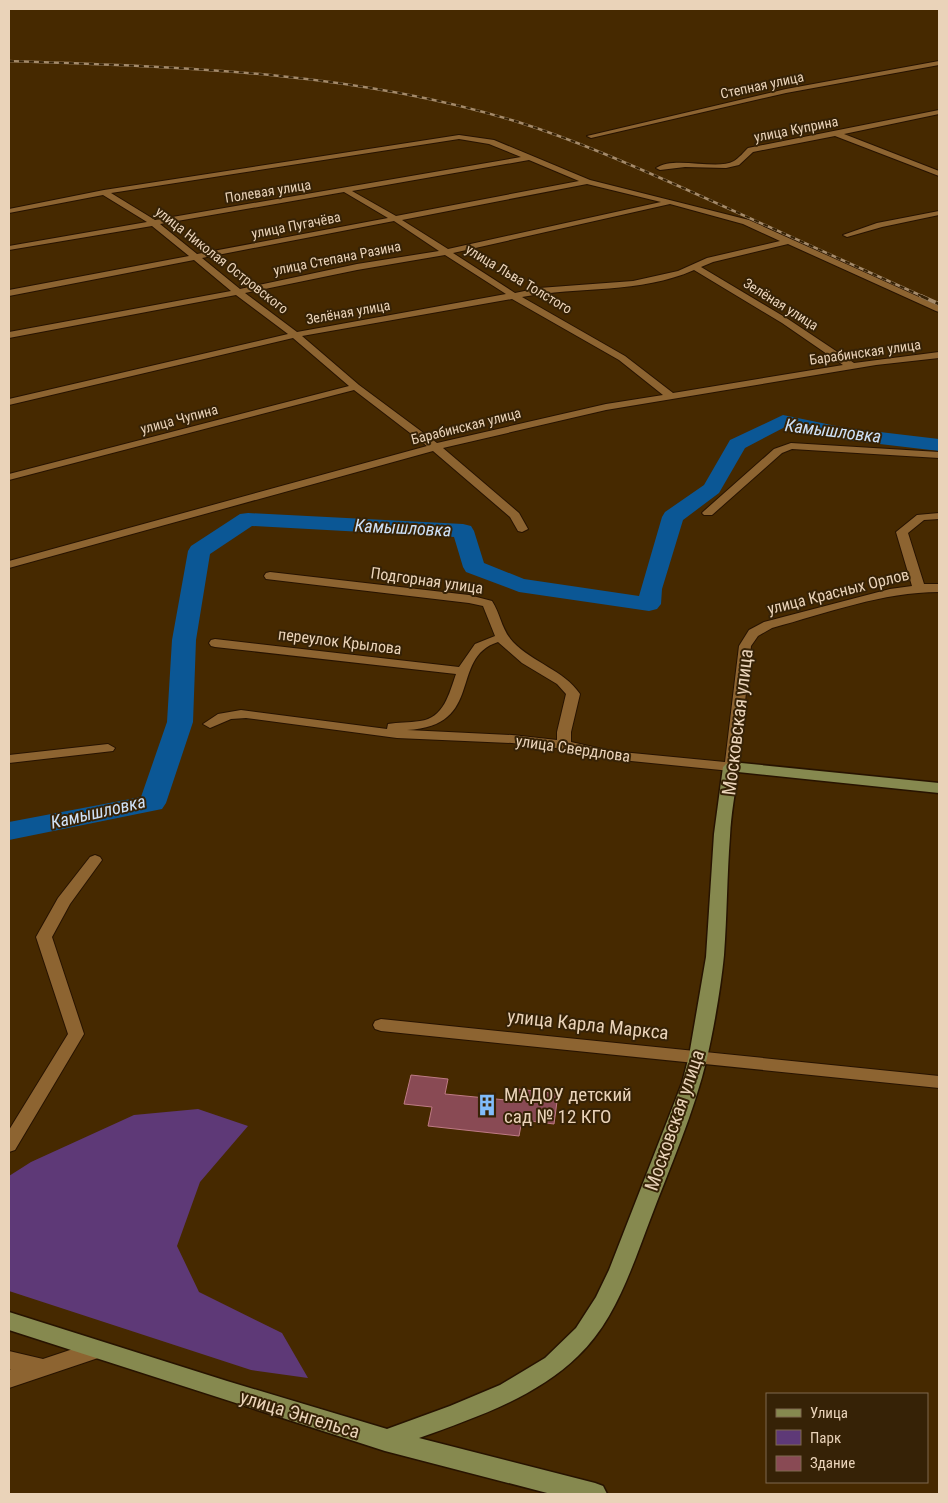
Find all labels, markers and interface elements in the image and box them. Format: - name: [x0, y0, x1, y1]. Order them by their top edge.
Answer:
- street label: Степная улица: [719, 68, 805, 102]
- street label: улица Куприна: [753, 113, 839, 145]
- street label: Полевая улица: [224, 176, 312, 206]
- street label: улица Николая Островского: [152, 203, 292, 317]
- street label: улица Пугачёва: [250, 209, 342, 241]
- street label: улица Степана Разина: [272, 238, 402, 278]
- street label: улица Льва Толстого: [463, 241, 575, 317]
- street label: Зелёная улица: [741, 275, 821, 333]
- street label: Зелёная улица: [305, 297, 391, 327]
- street label: Барабинская улица: [808, 336, 922, 368]
- street label: улица Чупина: [139, 401, 219, 437]
- street label: Барабинская улица: [409, 405, 523, 447]
- water label: Камышловка: [784, 414, 882, 447]
- water label: Камышловка: [354, 514, 452, 541]
- street label: Подгорная улица: [369, 563, 484, 598]
- street label: улица Красных Орлов: [765, 565, 911, 618]
- street label: переулок Крылова: [277, 624, 403, 659]
- street label: Московская улица: [717, 648, 758, 797]
- street label: улица Свердлова: [515, 731, 631, 766]
- water label: Камышловка: [48, 790, 147, 833]
- street label: улица Карла Маркса: [506, 1005, 670, 1044]
- street label: Московская улица: [640, 1047, 709, 1194]
- place label: МАДОУ детский сад № 12 КГО: [504, 1083, 632, 1128]
- building icon: МАДОУ детский сад № 12 КГО: [474, 1092, 500, 1118]
- street label: улица Энгельса: [237, 1385, 362, 1444]
- legend: [766, 1393, 928, 1483]
- text: Улица: [810, 1404, 848, 1422]
- text: Парк: [810, 1429, 841, 1447]
- text: Здание: [810, 1454, 855, 1472]

